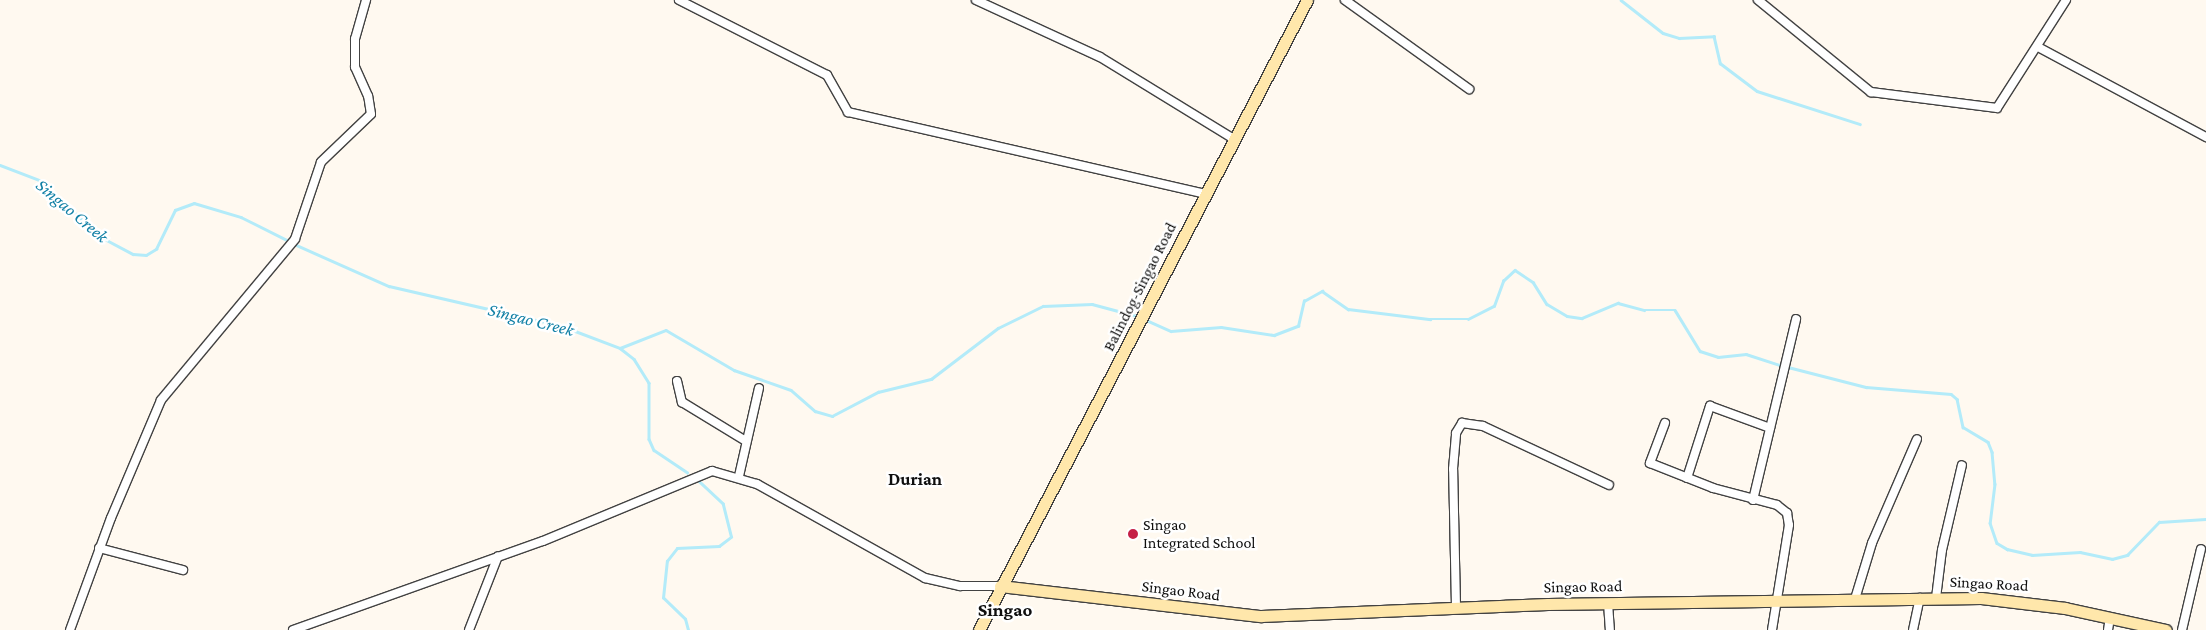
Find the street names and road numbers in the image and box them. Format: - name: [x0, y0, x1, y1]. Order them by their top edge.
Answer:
- street label: Balindog-Singao Road: [1099, 220, 1181, 354]
- street label: Singao Road: [1949, 572, 2029, 596]
- street label: Singao Road: [1141, 577, 1221, 605]
- street label: Singao Road: [1543, 577, 1623, 597]

